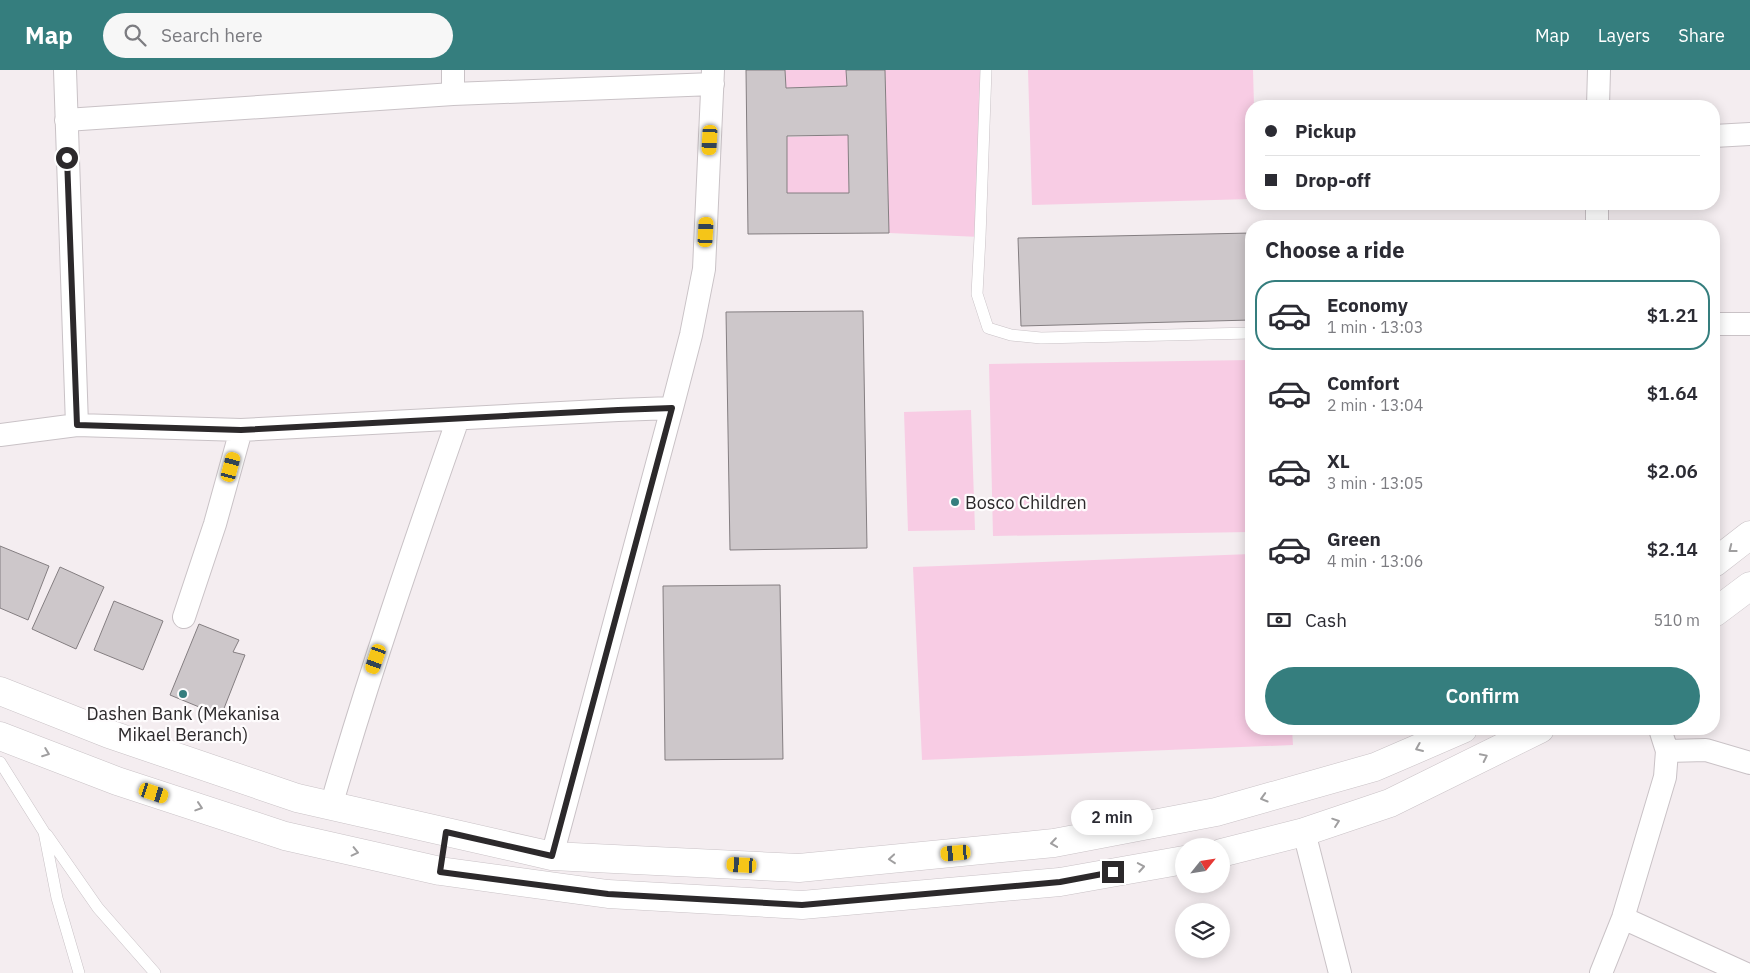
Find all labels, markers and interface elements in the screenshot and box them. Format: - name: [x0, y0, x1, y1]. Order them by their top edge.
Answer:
- search box: [103, 13, 453, 58]
- text: Map: [25, 19, 73, 51]
- icon: search: [121, 21, 149, 49]
- text: Search here: [161, 23, 263, 47]
- text: Map: [1535, 24, 1570, 47]
- text: Layers: [1598, 24, 1650, 47]
- text: Share: [1678, 24, 1725, 47]
- text: Pickup: [1295, 119, 1356, 143]
- car: [701, 125, 718, 155]
- route start: [56, 147, 78, 169]
- text: Drop-off: [1295, 168, 1371, 192]
- car: [697, 217, 714, 247]
- text: Choose a ride: [1265, 235, 1405, 264]
- icon: car: [1267, 293, 1312, 338]
- text: Economy: [1327, 293, 1408, 317]
- text: $1.21: [1647, 303, 1698, 327]
- text: 1 min · 13:03: [1327, 317, 1423, 337]
- icon: car: [1267, 371, 1312, 416]
- text: Comfort: [1327, 371, 1400, 395]
- text: $1.64: [1647, 381, 1698, 405]
- text: 2 min · 13:04: [1327, 395, 1423, 415]
- icon: car: [1267, 449, 1312, 494]
- text: XL: [1327, 449, 1350, 473]
- car: [219, 451, 242, 483]
- text: $2.06: [1647, 459, 1698, 483]
- text: 3 min · 13:05: [1327, 473, 1423, 493]
- place label: Bosco Children: [965, 491, 1087, 514]
- marker: Bosco Children: [949, 496, 961, 508]
- icon: car: [1267, 527, 1312, 572]
- text: Green: [1327, 527, 1381, 551]
- text: $2.14: [1647, 537, 1698, 561]
- one-way arrow: [1728, 543, 1738, 552]
- text: 4 min · 13:06: [1327, 551, 1423, 571]
- icon: cash: [1265, 606, 1293, 634]
- text: Cash: [1305, 608, 1347, 632]
- text: 510 m: [1653, 610, 1700, 630]
- car: [364, 642, 387, 676]
- button: Confirm: [1265, 667, 1700, 725]
- marker: Dashen Bank (Mekanisa Mikael Beranch): [177, 688, 189, 700]
- place label: Dashen Bank (Mekanisa Mikael Beranch): [87, 702, 280, 746]
- one-way arrow: [1415, 743, 1423, 753]
- one-way arrow: [41, 748, 49, 758]
- one-way arrow: [1479, 753, 1488, 763]
- car: [137, 781, 170, 805]
- one-way arrow: [1261, 793, 1269, 803]
- callout: 2 min: [1072, 800, 1154, 834]
- one-way arrow: [194, 802, 202, 812]
- text: 2 min: [1091, 807, 1133, 827]
- one-way arrow: [1331, 817, 1339, 827]
- one-way arrow: [1050, 837, 1058, 848]
- north arrow: [1175, 838, 1230, 892]
- map controls: [1175, 838, 1230, 958]
- car: [940, 844, 971, 862]
- one-way arrow: [350, 846, 359, 857]
- one-way arrow: [888, 853, 896, 864]
- car: [726, 857, 757, 873]
- route end: [1102, 861, 1124, 883]
- one-way arrow: [1137, 863, 1145, 873]
- button: layers: [1175, 903, 1230, 958]

